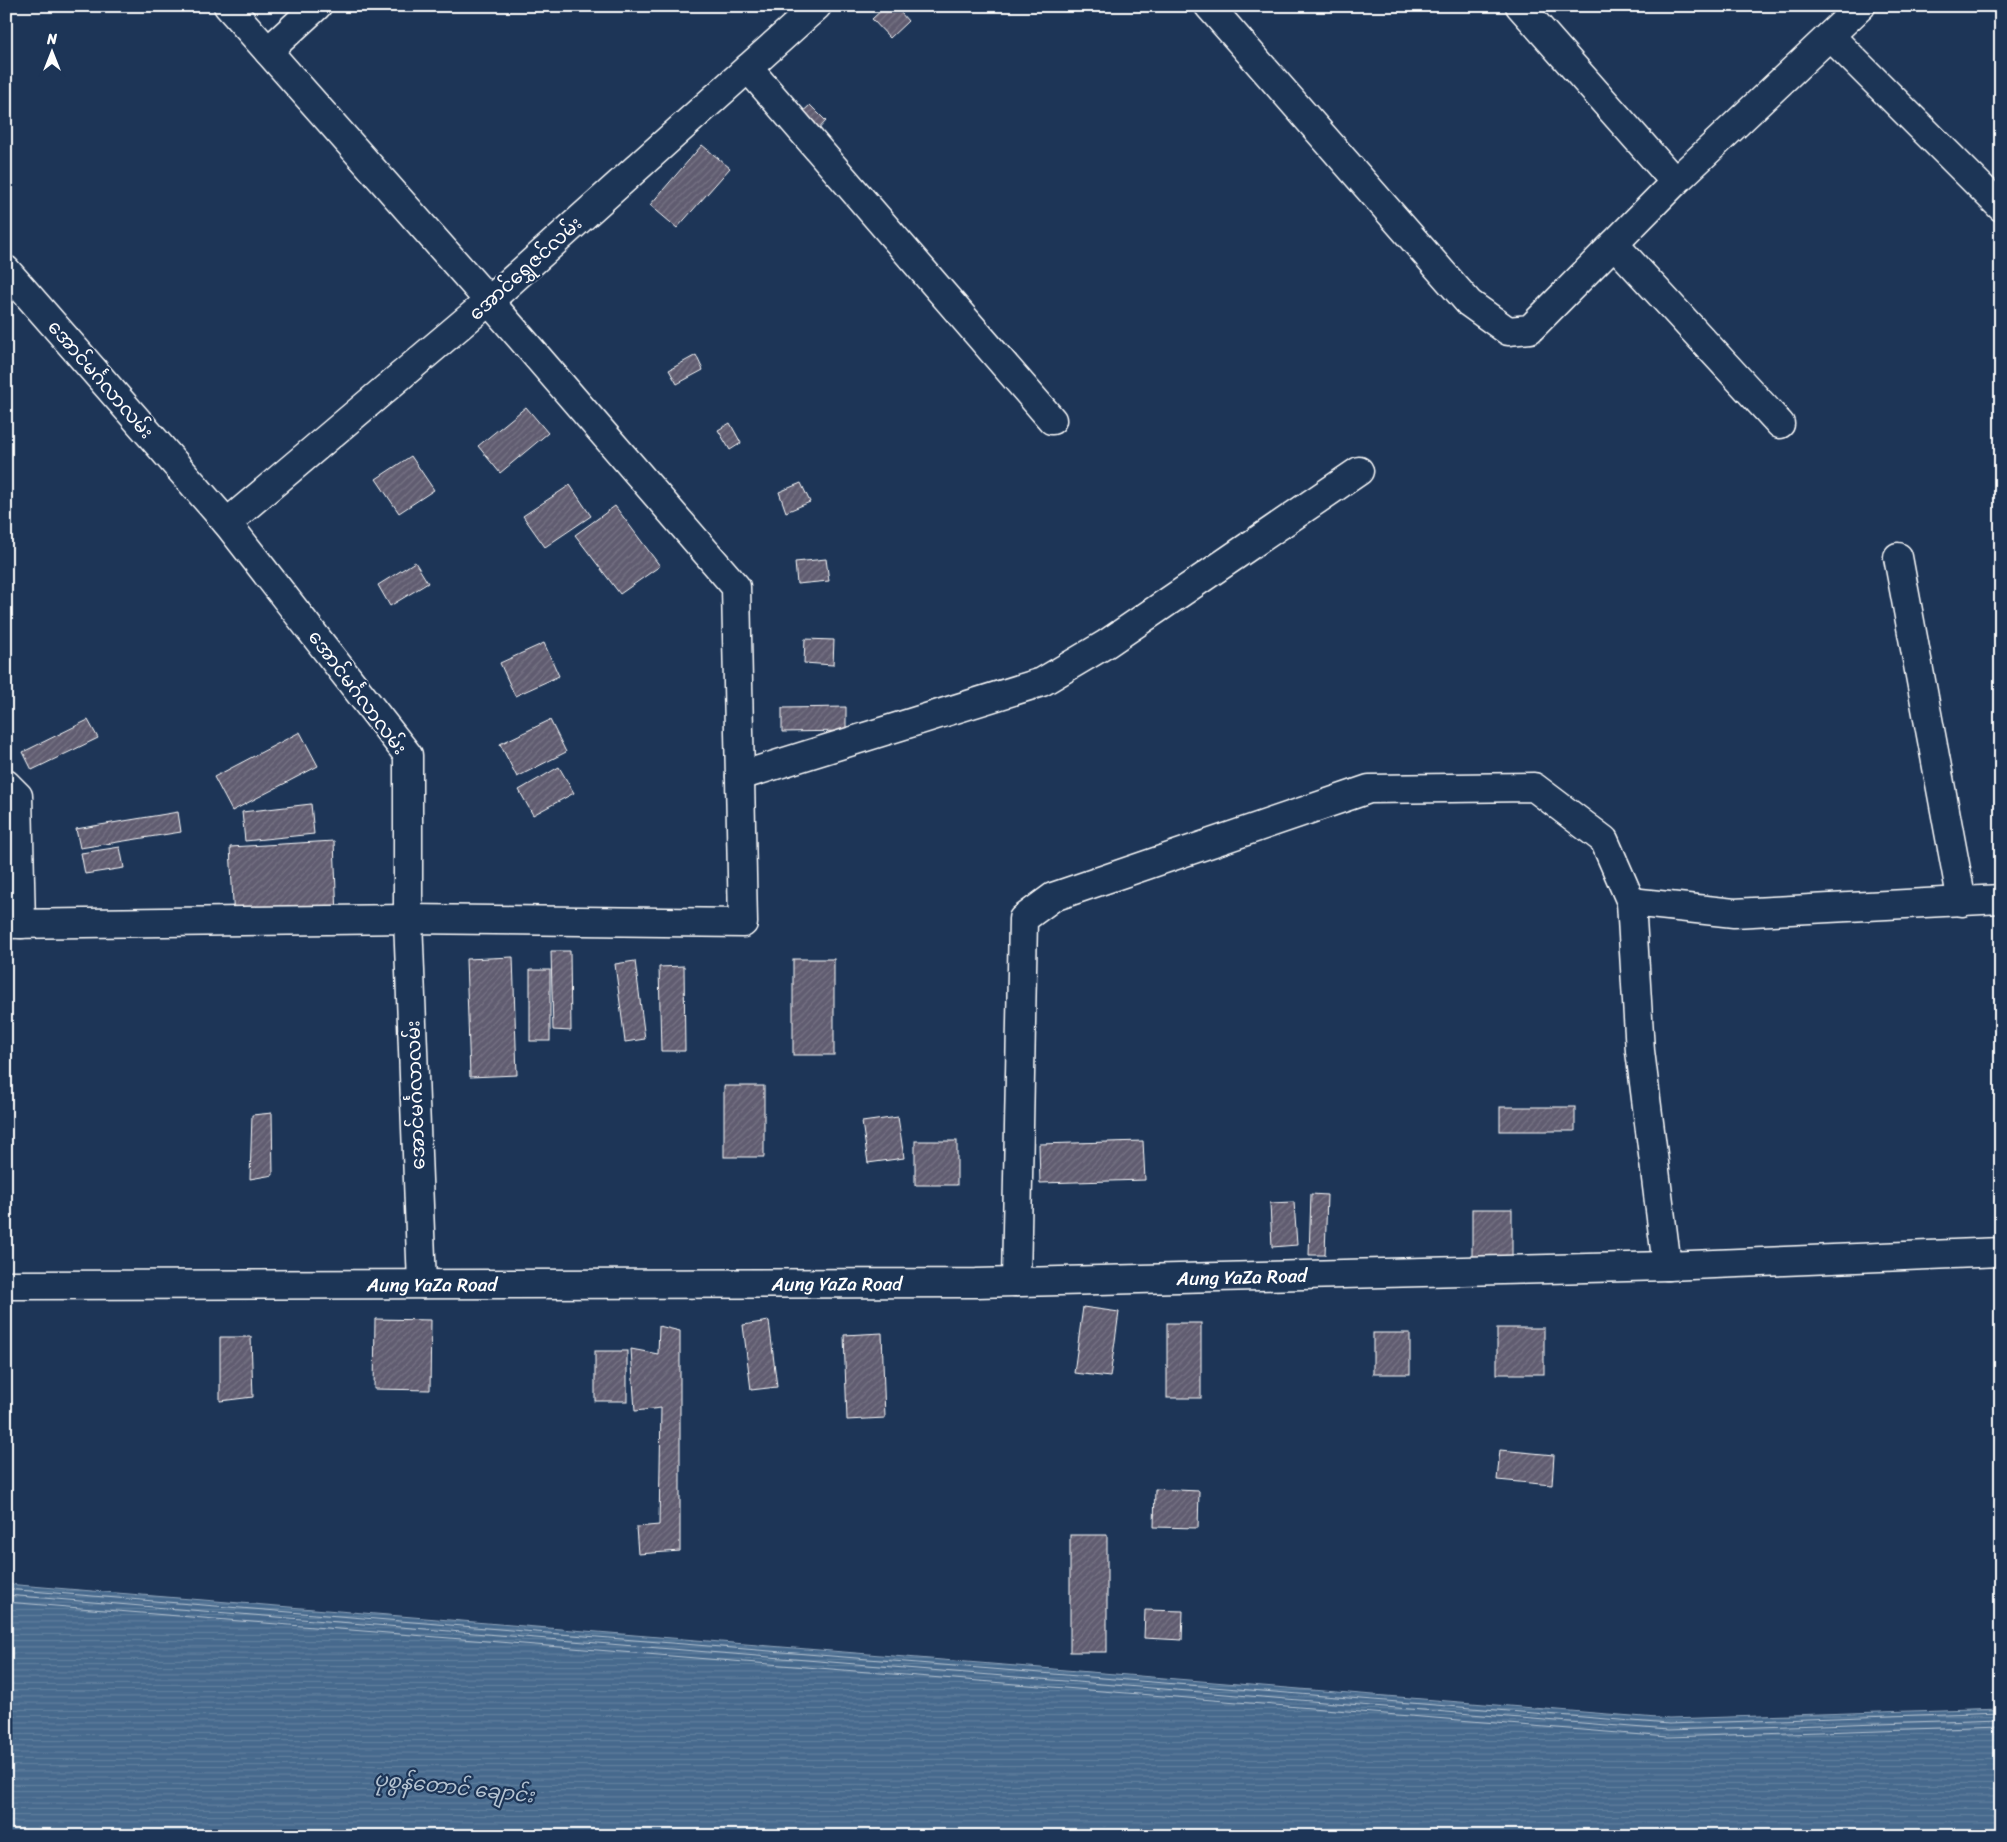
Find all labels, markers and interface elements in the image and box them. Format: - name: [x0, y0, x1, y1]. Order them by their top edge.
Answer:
- text: N: [46, 27, 57, 52]
- north arrow: [28, 28, 78, 78]
- street label: အောင်ရွှေဇင်လမ်း: [461, 208, 590, 329]
- street label: အောင်မင်္ဂလာလမ်း: [39, 312, 162, 447]
- street label: အောင်မင်္ဂလာလမ်း: [299, 623, 416, 762]
- street label: အောင်မင်္ဂလာလမ်း: [396, 1020, 435, 1170]
- street label: Aung YaZa Road: [1175, 1259, 1310, 1295]
- street label: Aung YaZa Road: [771, 1267, 904, 1300]
- street label: Aung YaZa Road: [366, 1268, 499, 1301]
- water label: ပုစွန်တောင် ချောင်း: [372, 1762, 537, 1813]

